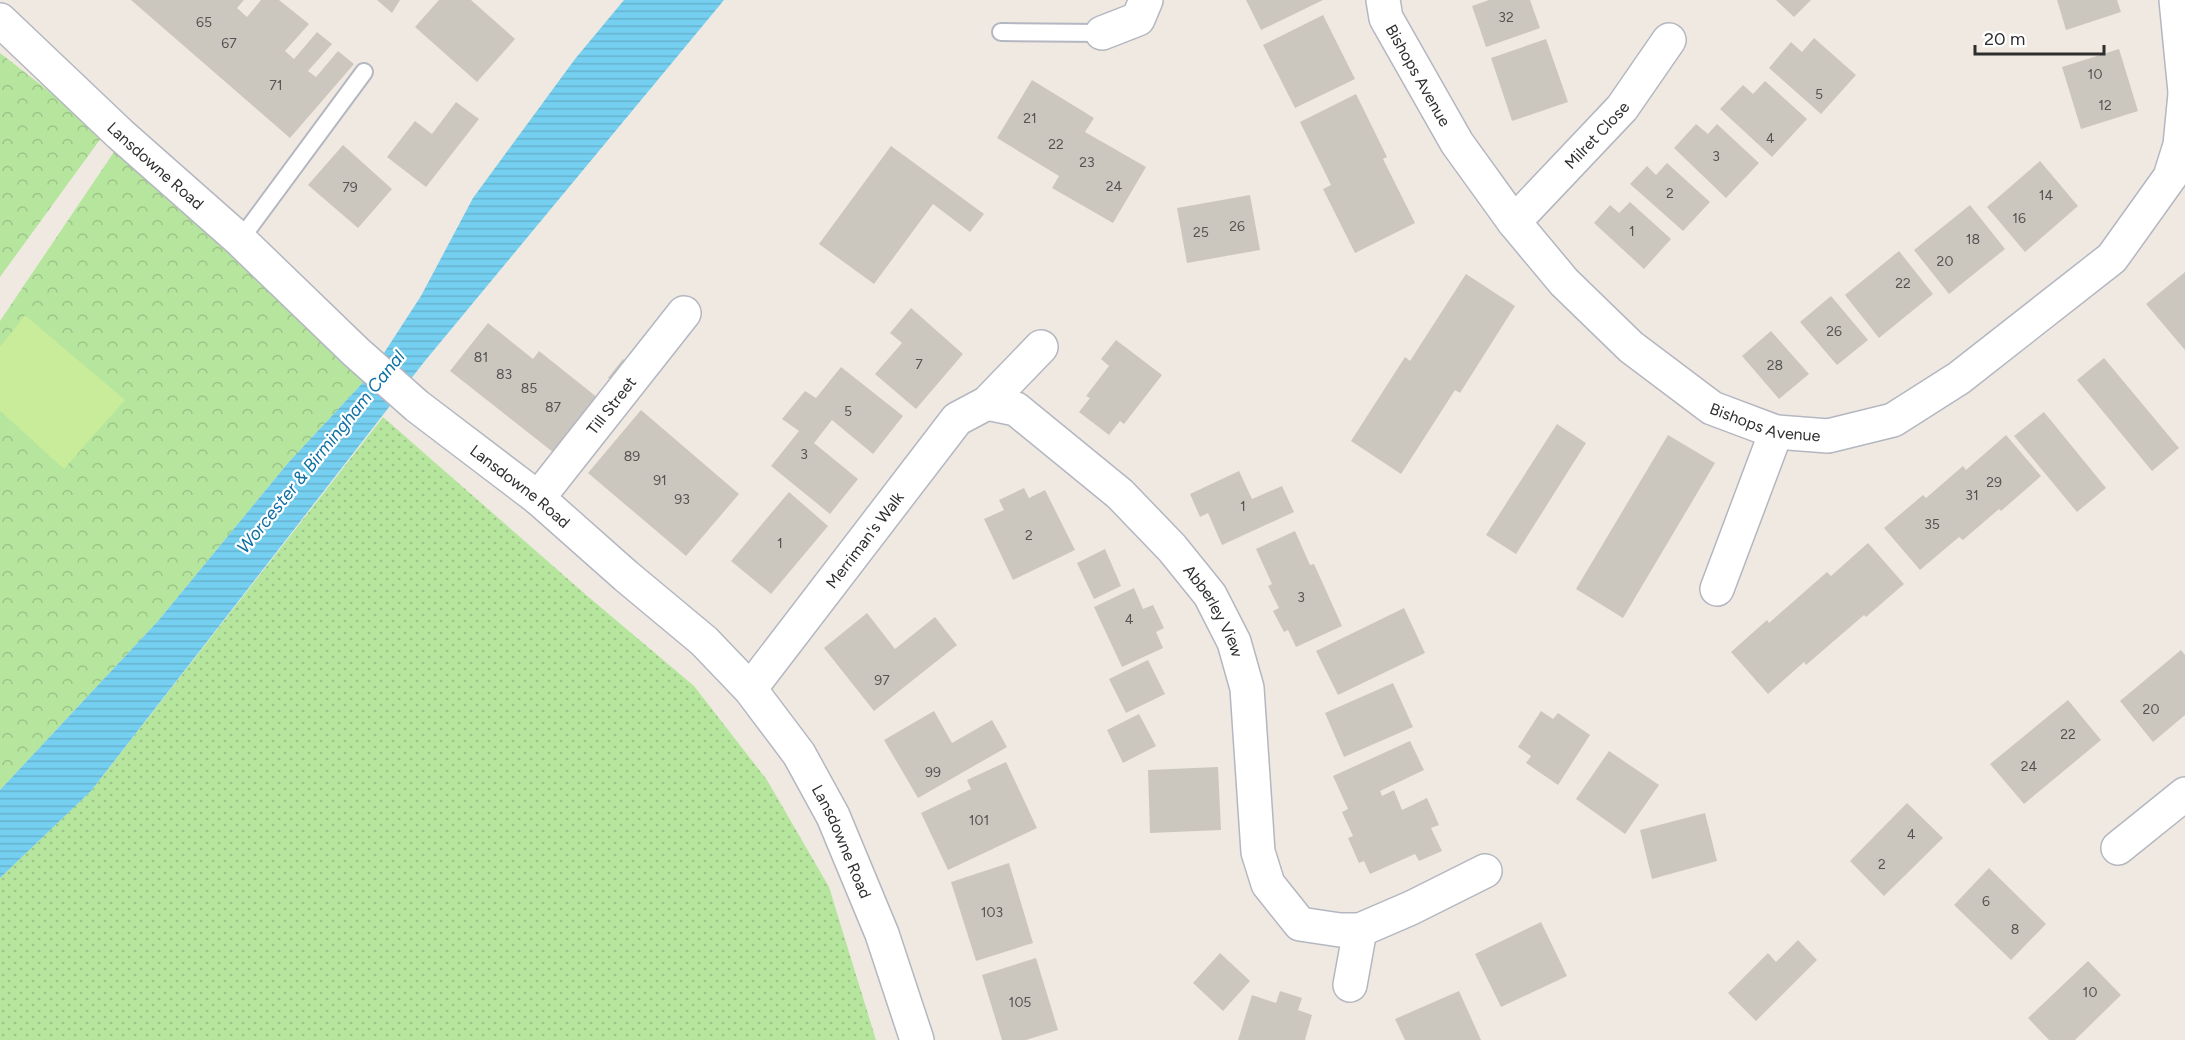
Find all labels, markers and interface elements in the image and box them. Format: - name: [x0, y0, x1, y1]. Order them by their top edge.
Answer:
- house number: 32: [1498, 9, 1514, 26]
- house number: 65: [196, 14, 212, 31]
- scale bar: [1975, 18, 2104, 56]
- street label: Bishops Avenue: [1382, 21, 1455, 130]
- text: 20 m: [1984, 28, 2025, 50]
- house number: 67: [221, 35, 237, 52]
- house number: 10: [2088, 66, 2102, 83]
- house number: 71: [269, 77, 283, 94]
- house number: 5: [1815, 86, 1823, 103]
- house number: 12: [2098, 97, 2112, 114]
- street label: Milret Close: [1560, 98, 1633, 172]
- house number: 21: [1023, 110, 1037, 127]
- street label: Lansdowne Road: [103, 118, 208, 213]
- house number: 4: [1766, 130, 1775, 147]
- house number: 22: [1048, 136, 1064, 153]
- house number: 3: [1712, 148, 1720, 165]
- house number: 23: [1079, 154, 1095, 171]
- house number: 24: [1106, 178, 1123, 195]
- house number: 79: [342, 179, 358, 196]
- house number: 2: [1666, 185, 1674, 202]
- house number: 14: [2039, 187, 2054, 204]
- house number: 16: [2012, 210, 2026, 227]
- house number: 26: [1229, 218, 1245, 235]
- house number: 1: [1629, 223, 1635, 240]
- house number: 25: [1193, 224, 1209, 241]
- house number: 18: [1966, 231, 1980, 248]
- house number: 20: [1937, 253, 1953, 270]
- house number: 22: [1895, 275, 1911, 292]
- house number: 26: [1826, 323, 1842, 340]
- water label: Worcester & Birmingham Canal: [232, 345, 410, 558]
- house number: 81: [474, 349, 488, 366]
- house number: 7: [915, 356, 923, 373]
- house number: 28: [1767, 357, 1783, 374]
- house number: 83: [496, 366, 512, 383]
- street label: Till Street: [582, 373, 640, 438]
- house number: 85: [521, 380, 537, 397]
- house number: 87: [545, 399, 562, 416]
- street label: Bishops Avenue: [1707, 399, 1821, 445]
- house number: 5: [844, 403, 852, 420]
- street label: Lansdowne Road: [467, 440, 574, 532]
- house number: 3: [800, 446, 808, 463]
- house number: 89: [624, 448, 640, 465]
- house number: 91: [653, 472, 667, 489]
- house number: 29: [1986, 474, 2002, 491]
- house number: 31: [1965, 487, 1979, 504]
- street label: Merriman's Walk: [821, 488, 907, 592]
- house number: 93: [674, 491, 690, 508]
- house number: 1: [1240, 498, 1246, 515]
- house number: 35: [1924, 516, 1940, 533]
- house number: 2: [1025, 527, 1033, 544]
- house number: 1: [777, 535, 783, 552]
- street label: Abberley View: [1180, 561, 1247, 659]
- house number: 3: [1297, 589, 1305, 606]
- house number: 4: [1125, 611, 1134, 628]
- house number: 97: [874, 672, 890, 689]
- house number: 20: [2143, 701, 2159, 718]
- house number: 22: [2060, 726, 2076, 743]
- house number: 24: [2021, 758, 2038, 775]
- house number: 99: [925, 764, 941, 781]
- street label: Lansdowne Road: [808, 781, 876, 901]
- house number: 101: [969, 812, 989, 829]
- house number: 4: [1907, 826, 1916, 843]
- house number: 2: [1878, 856, 1886, 873]
- house number: 6: [1982, 893, 1990, 910]
- house number: 103: [981, 904, 1003, 921]
- house number: 8: [2011, 921, 2019, 938]
- house number: 10: [2083, 984, 2097, 1001]
- house number: 105: [1009, 994, 1031, 1011]

